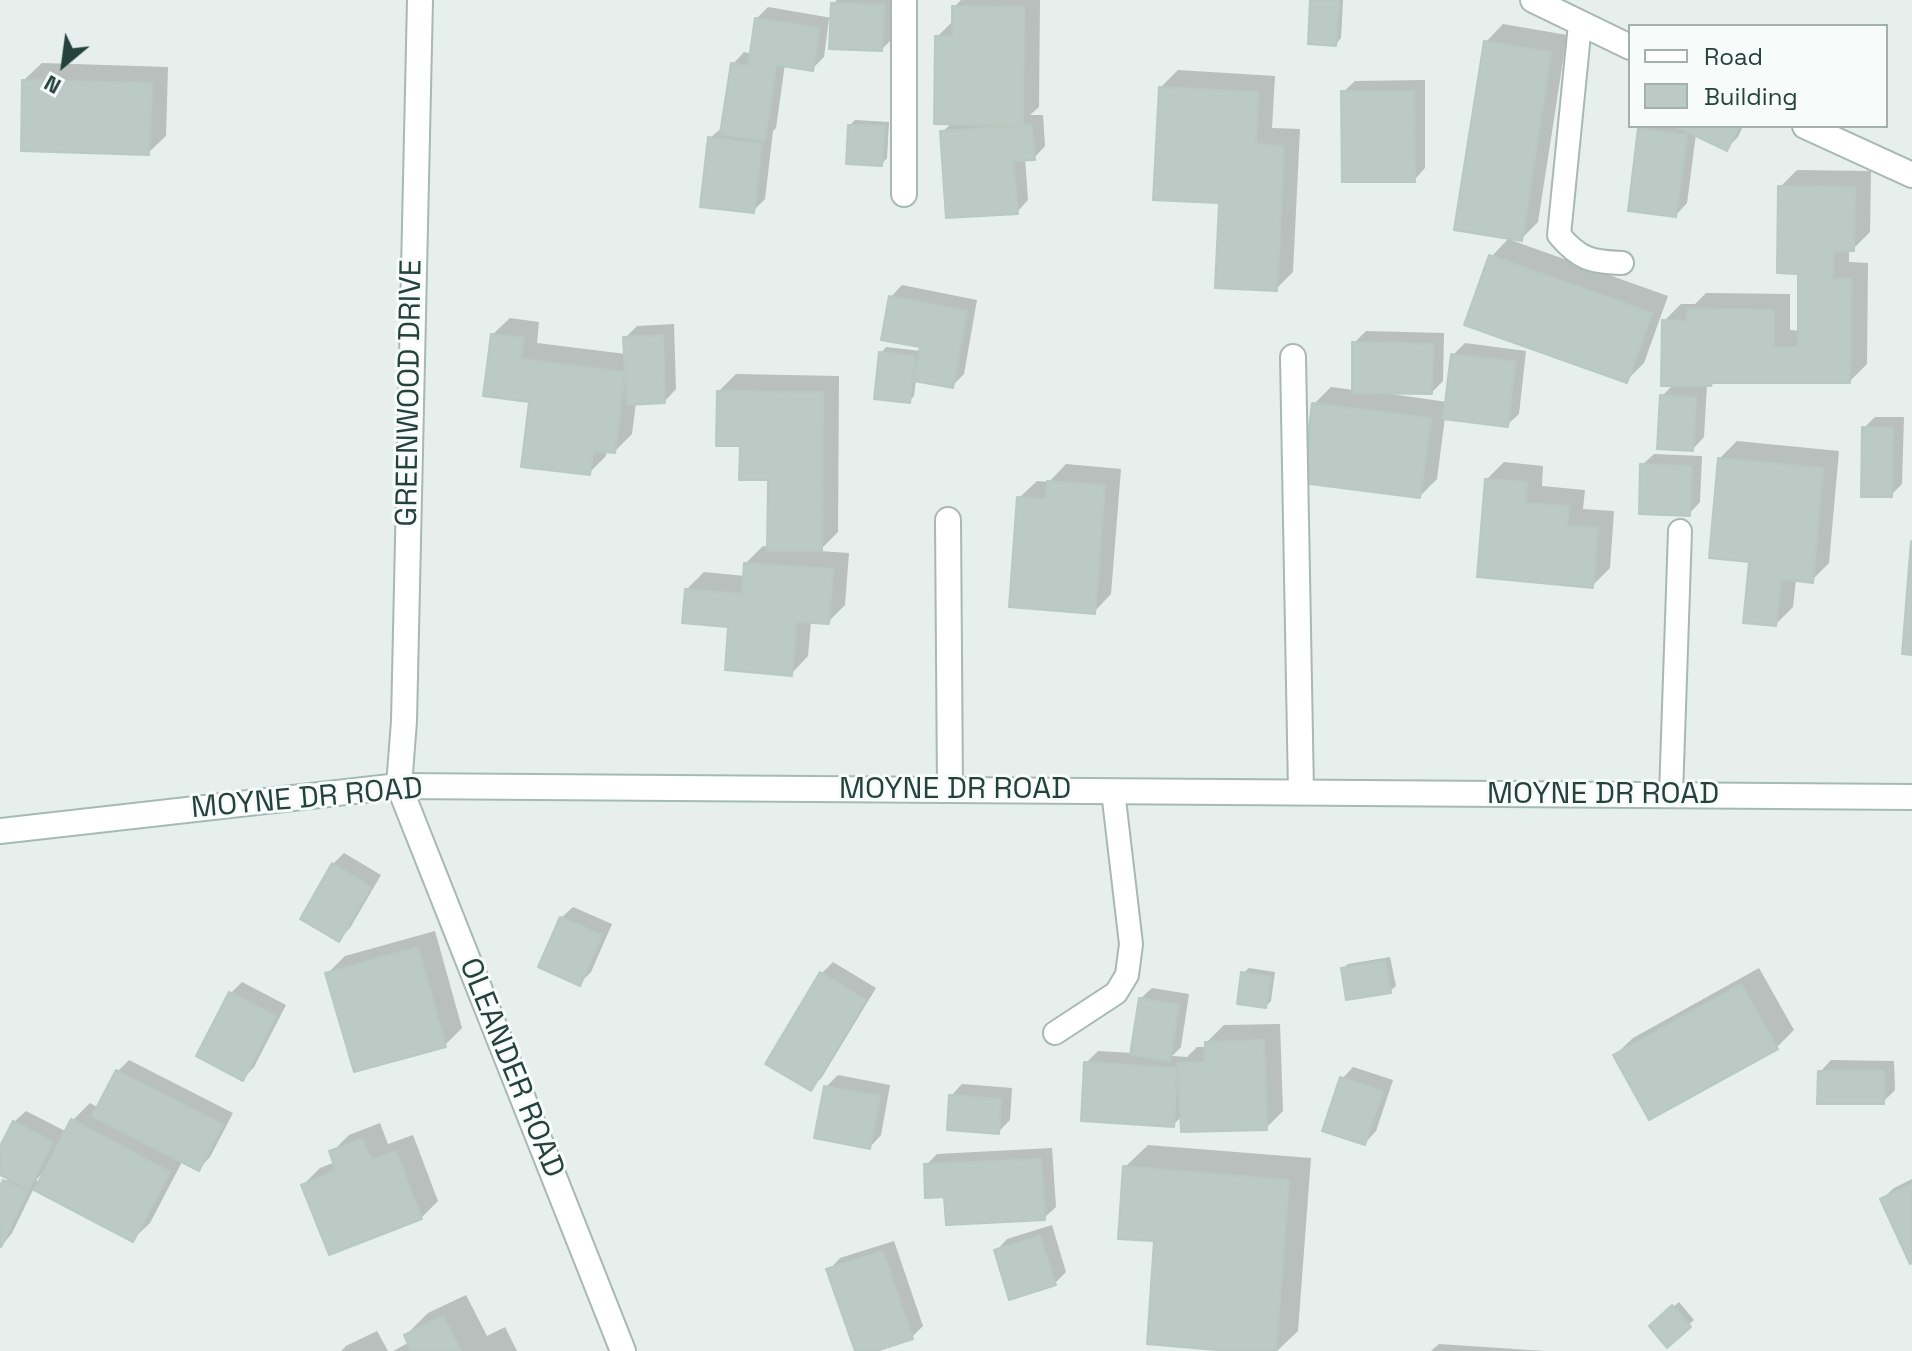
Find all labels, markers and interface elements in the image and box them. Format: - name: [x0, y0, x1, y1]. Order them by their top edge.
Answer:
- north arrow: [24, 24, 104, 104]
- legend: [1628, 24, 1888, 128]
- text: Road: [1704, 41, 1763, 72]
- text: N: [39, 69, 66, 101]
- text: Building: [1704, 81, 1798, 112]
- street label: GREENWOOD DRIVE: [390, 259, 430, 527]
- street label: MOYNE DR ROAD: [190, 771, 424, 827]
- street label: MOYNE DR ROAD: [839, 772, 1071, 808]
- street label: MOYNE DR ROAD: [1487, 777, 1719, 813]
- street label: OLEANDER ROAD: [451, 953, 571, 1183]

